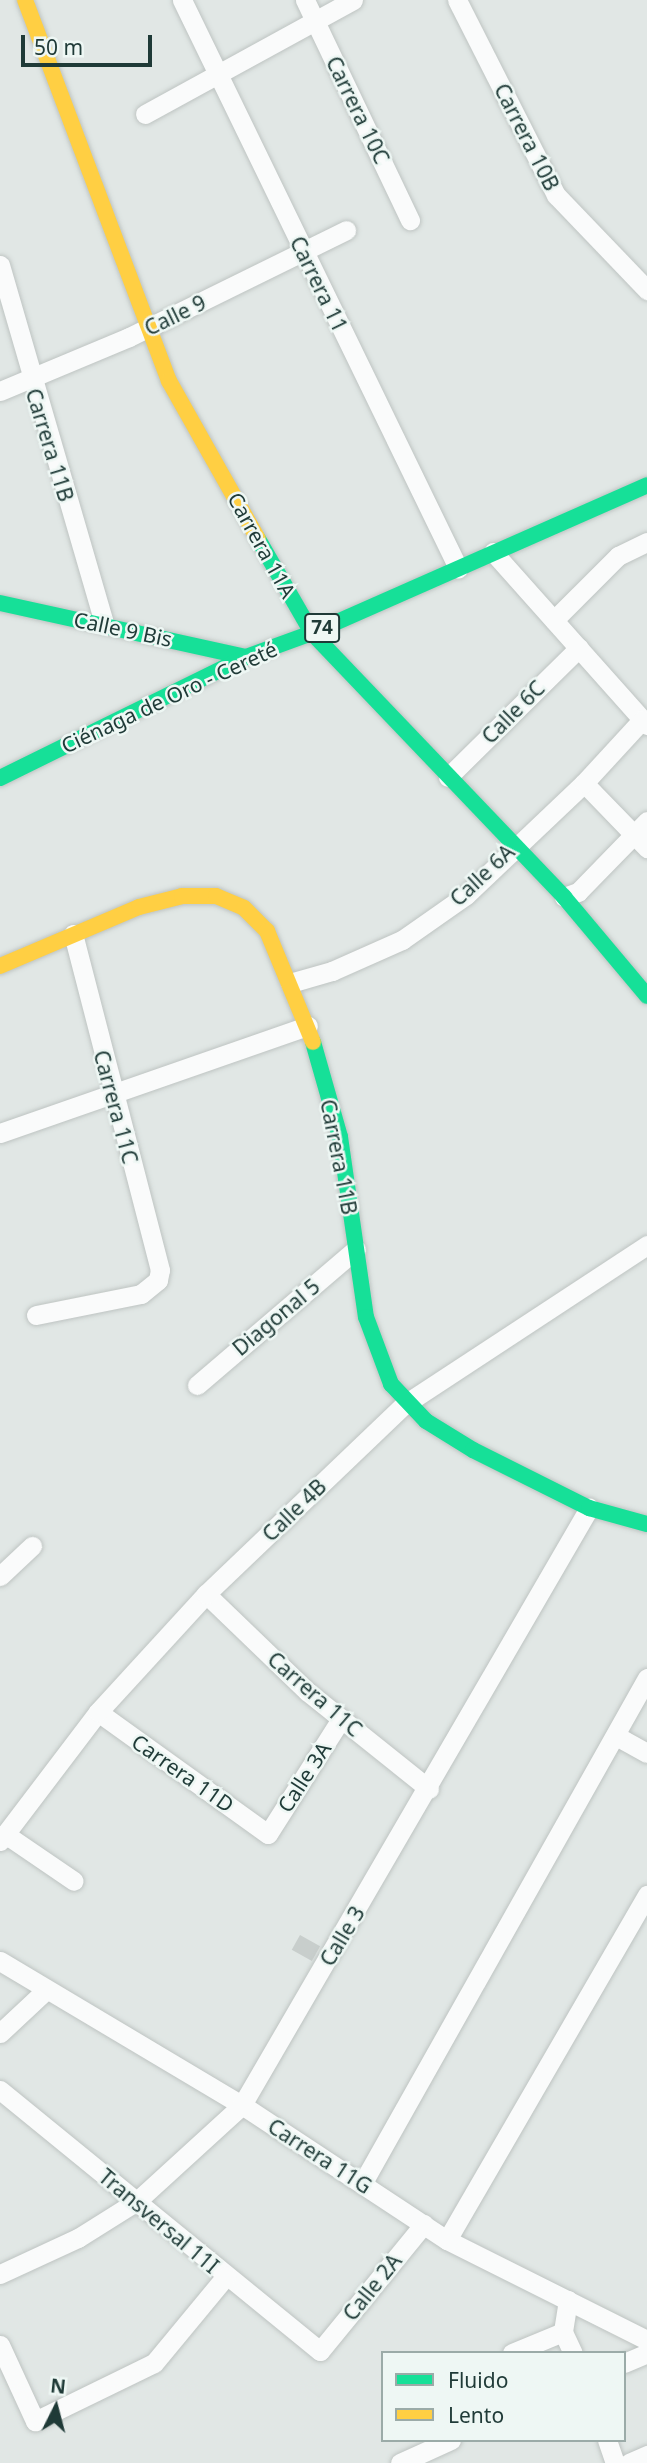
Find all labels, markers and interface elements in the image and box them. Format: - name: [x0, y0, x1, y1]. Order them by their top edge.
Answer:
- scale bar: [24, 21, 156, 65]
- text: 50 m: [34, 33, 83, 61]
- street label: Carrera 10C: [321, 52, 395, 168]
- street label: Carrera 10B: [489, 79, 565, 195]
- street label: Carrera 11: [285, 232, 353, 336]
- street label: Calle 9: [140, 289, 210, 341]
- street label: Carrera 11B: [21, 385, 79, 505]
- street label: Carrera 11A: [223, 488, 301, 602]
- street label: Calle 9 Bis: [72, 606, 174, 652]
- road number: 74: [303, 612, 341, 643]
- street label: Ciénaga de Oro - Cereté: [57, 636, 281, 758]
- street label: Calle 6C: [476, 675, 550, 749]
- street label: Calle 6A: [445, 839, 519, 911]
- street label: Carrera 11C: [89, 1047, 143, 1167]
- street label: Carrera 11B: [315, 1097, 363, 1217]
- street label: Diagonal 5: [227, 1273, 325, 1361]
- street label: Calle 4B: [257, 1474, 331, 1546]
- street label: Carrera 11C: [263, 1646, 367, 1742]
- street label: Carrera 11D: [127, 1729, 239, 1817]
- street label: Calle 3A: [272, 1737, 336, 1817]
- street label: Calle 3: [314, 1902, 370, 1970]
- street label: Carrera 11G: [263, 2113, 377, 2199]
- street label: Transversal 11I: [94, 2164, 224, 2278]
- street label: Calle 2A: [337, 2249, 407, 2325]
- legend: [381, 2351, 626, 2442]
- text: Fluido: [448, 2366, 508, 2394]
- north arrow: [21, 2372, 91, 2442]
- text: N: [49, 2372, 67, 2400]
- text: Lento: [448, 2401, 504, 2429]

